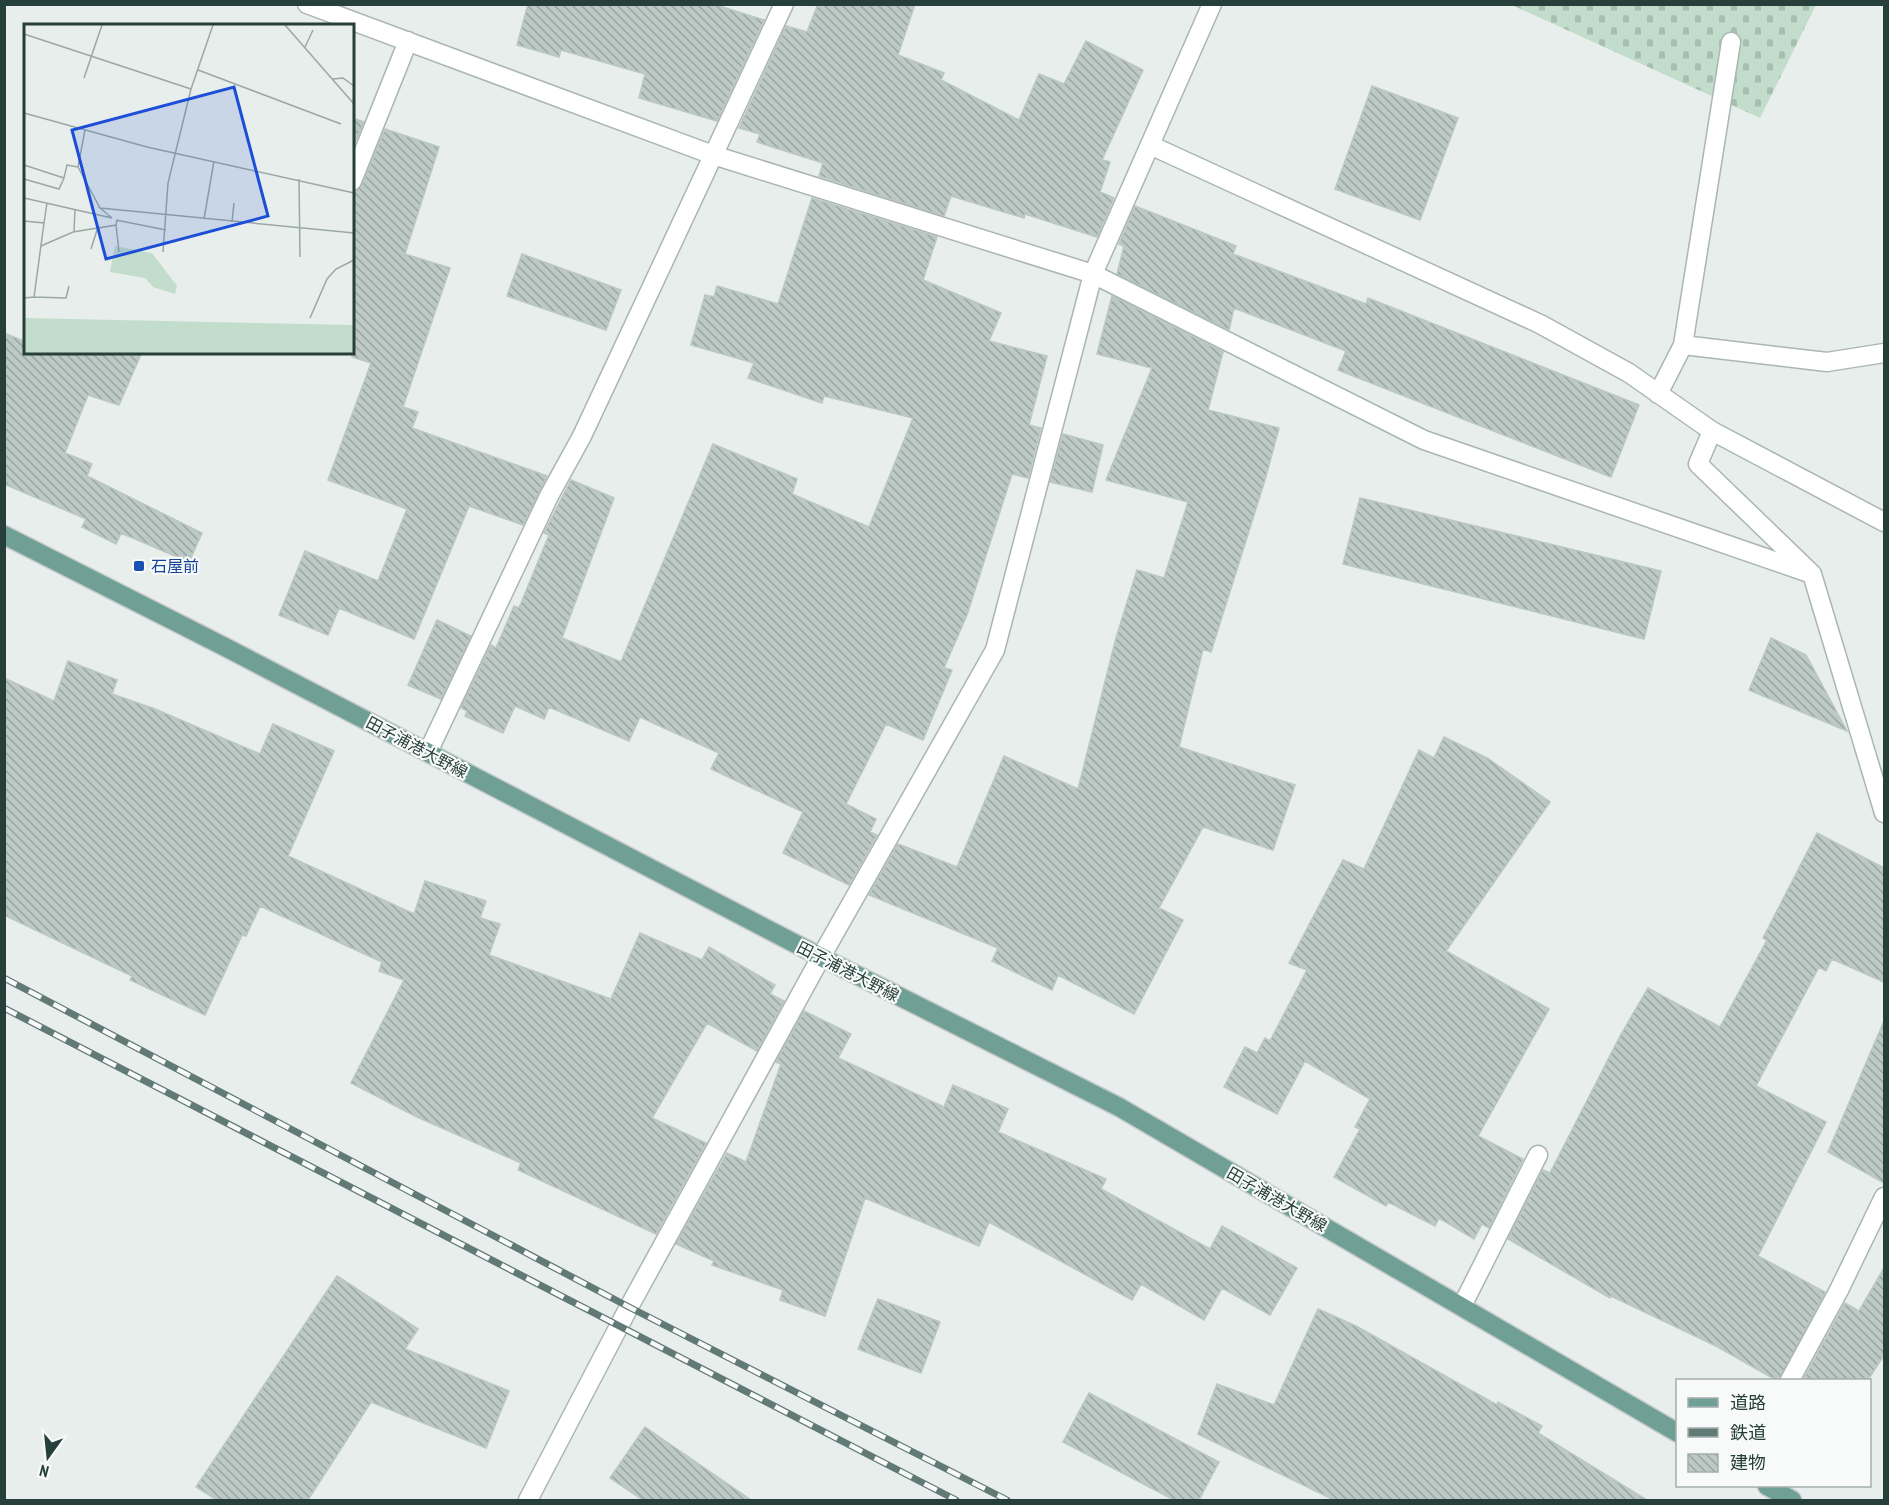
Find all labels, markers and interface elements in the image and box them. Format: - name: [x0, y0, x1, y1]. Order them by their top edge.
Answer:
- inset map: [24, 24, 354, 354]
- place label: 石屋前: [151, 556, 199, 576]
- marker: 石屋前: [132, 559, 146, 573]
- street label: 田子浦港大野線: [363, 712, 471, 782]
- street label: 田子浦港大野線: [794, 937, 902, 1005]
- street label: 田子浦港大野線: [1223, 1162, 1331, 1236]
- legend: [1676, 1379, 1871, 1487]
- text: 道路: [1730, 1391, 1766, 1414]
- text: 鉄道: [1730, 1421, 1766, 1444]
- north arrow: [18, 1427, 78, 1487]
- text: 建物: [1730, 1451, 1766, 1474]
- text: N: [37, 1461, 51, 1482]

